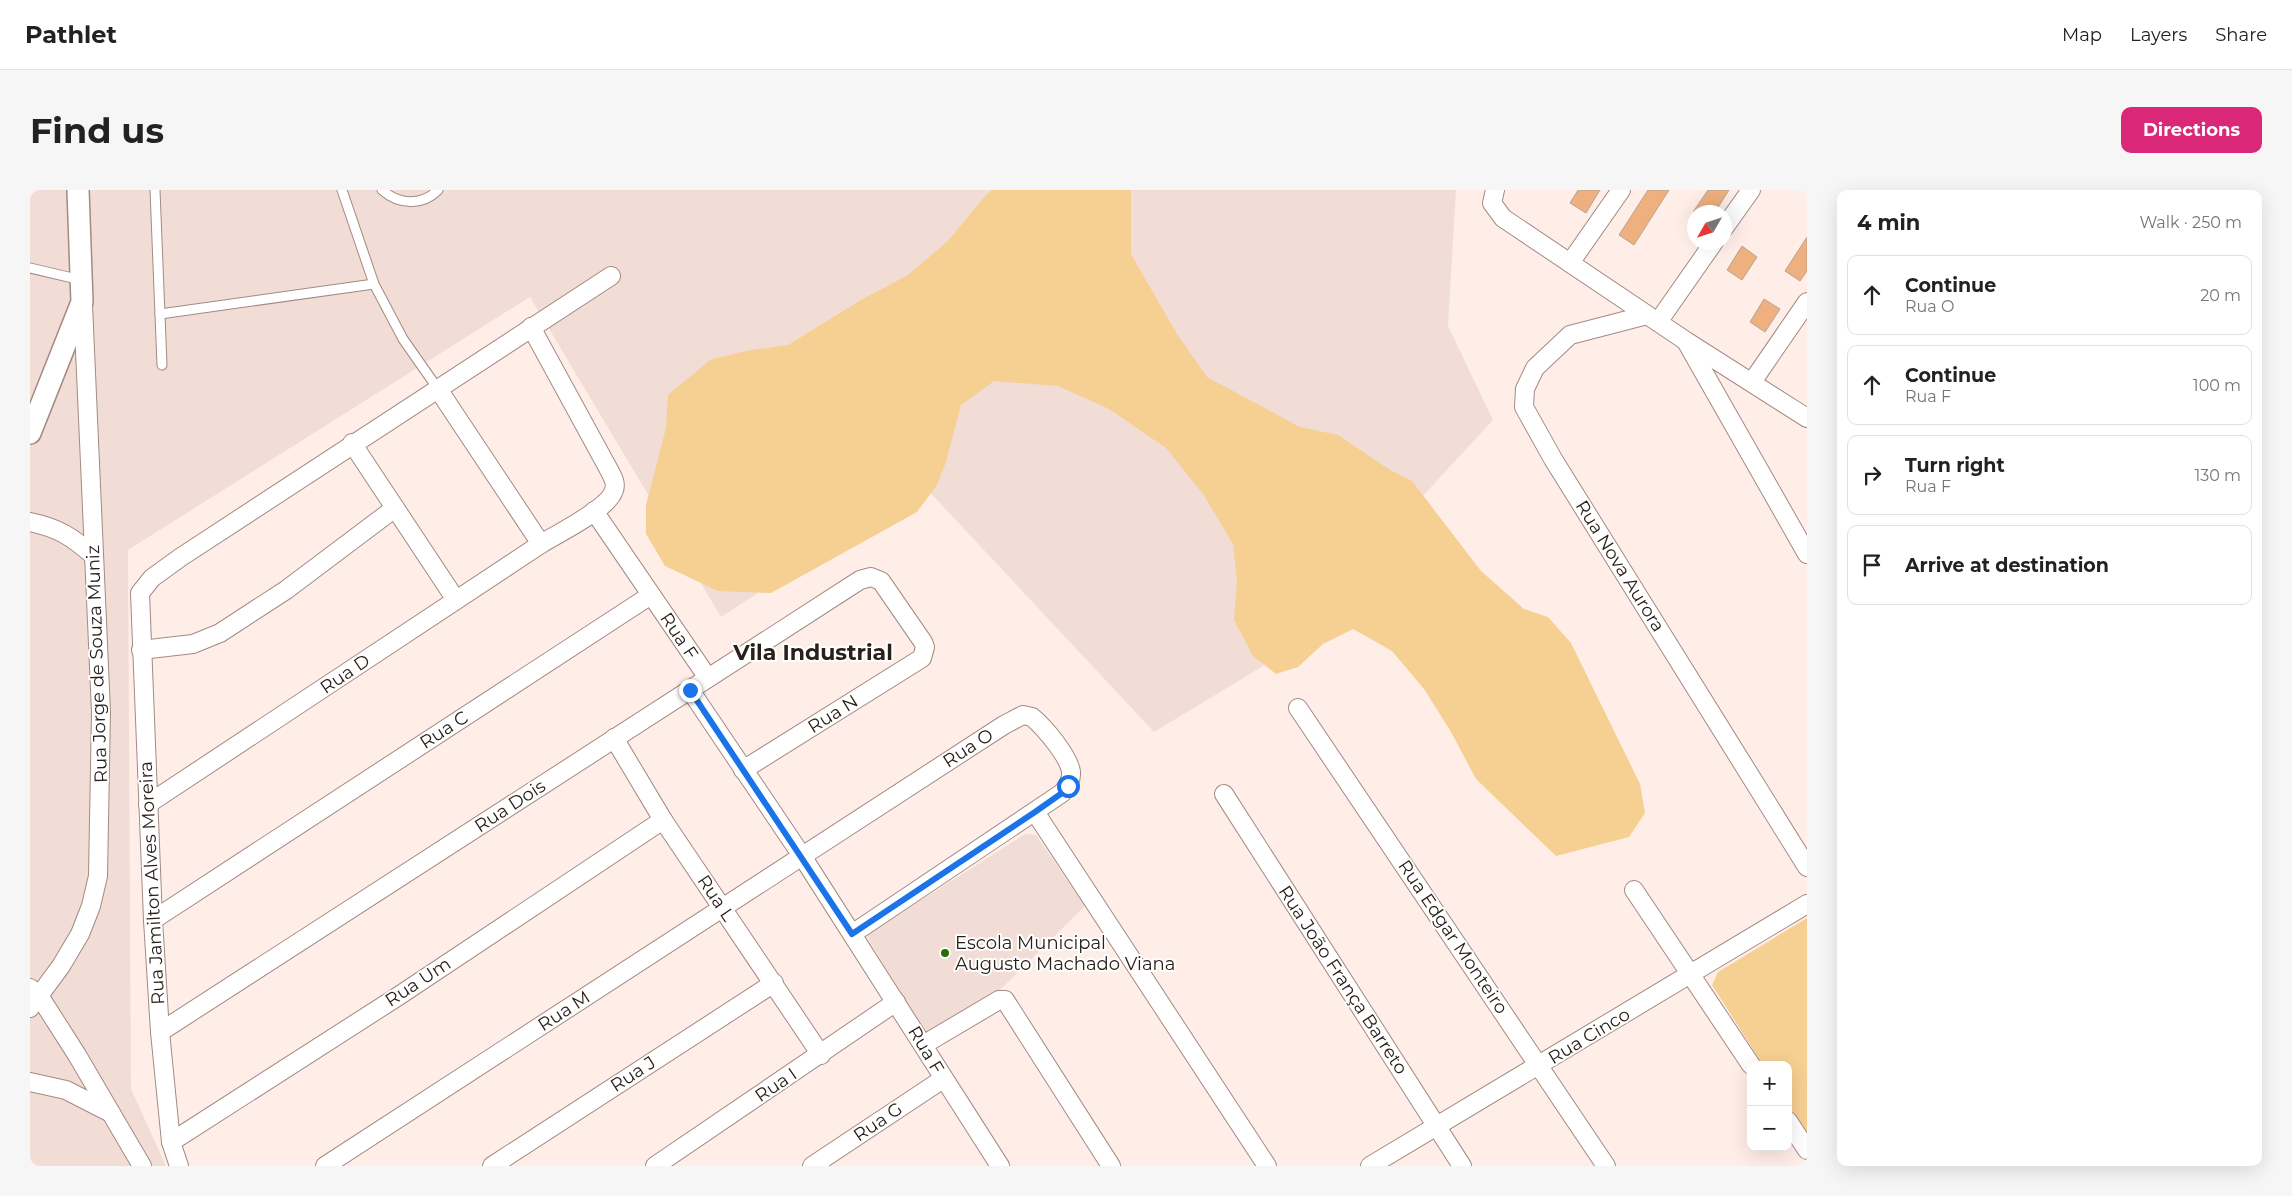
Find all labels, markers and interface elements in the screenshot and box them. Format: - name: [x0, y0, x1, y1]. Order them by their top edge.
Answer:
- text: Pathlet: [25, 20, 117, 49]
- text: Map: [2062, 24, 2102, 46]
- text: Layers: [2130, 24, 2187, 46]
- text: Share: [2215, 24, 2267, 46]
- button: Directions: [2121, 107, 2262, 153]
- text: Find us: [30, 109, 164, 152]
- north arrow: [1687, 205, 1732, 250]
- text: 4 min: [1857, 210, 1920, 235]
- text: Walk · 250 m: [2139, 213, 2242, 232]
- text: Continue: [1905, 274, 1996, 297]
- icon: ahead: [1858, 281, 1886, 309]
- text: 20 m: [2200, 286, 2241, 305]
- text: Rua O: [1905, 297, 1954, 316]
- text: Continue: [1905, 364, 1996, 387]
- icon: ahead: [1858, 371, 1886, 399]
- text: 100 m: [2193, 376, 2241, 395]
- text: Rua F: [1905, 387, 1951, 406]
- text: Turn right: [1905, 454, 2005, 477]
- icon: right: [1858, 461, 1886, 489]
- text: 130 m: [2194, 466, 2241, 485]
- text: Rua F: [1905, 477, 1951, 496]
- street label: Rua Nova Aurora: [1571, 496, 1669, 636]
- street label: Rua Jorge de Souza Muniz: [82, 545, 112, 783]
- icon: arrive: [1858, 551, 1886, 579]
- text: Arrive at destination: [1905, 554, 2109, 577]
- street label: Rua F: [655, 608, 703, 664]
- district label: Vila Industrial: [732, 639, 893, 666]
- street label: Rua D: [316, 649, 374, 699]
- route end: [679, 679, 702, 702]
- street label: Rua N: [804, 690, 862, 738]
- street label: Rua C: [416, 706, 472, 754]
- street label: Rua O: [939, 724, 997, 772]
- street label: Rua Jamilton Alves Moreira: [135, 761, 169, 1005]
- street label: Rua Dois: [470, 775, 550, 837]
- route start: [1057, 775, 1080, 798]
- street label: Rua Edgar Monteiro: [1393, 856, 1513, 1018]
- street label: Rua L: [693, 871, 740, 926]
- street label: Rua João França Barreto: [1274, 881, 1412, 1079]
- place label: Escola Municipal Augusto Machado Viana: [955, 932, 1175, 975]
- marker: Escola Municipal Augusto Machado Viana: [939, 947, 951, 959]
- street label: Rua Um: [381, 953, 455, 1011]
- street label: Rua M: [534, 986, 594, 1036]
- street label: Rua Cinco: [1544, 1003, 1634, 1069]
- street label: Rua F: [903, 1022, 949, 1078]
- street label: Rua J: [606, 1051, 660, 1097]
- map controls: [1747, 1061, 1792, 1151]
- button: +: [1747, 1061, 1792, 1106]
- street label: Rua I: [751, 1063, 801, 1107]
- street label: Rua G: [849, 1098, 907, 1146]
- button: −: [1747, 1106, 1792, 1151]

